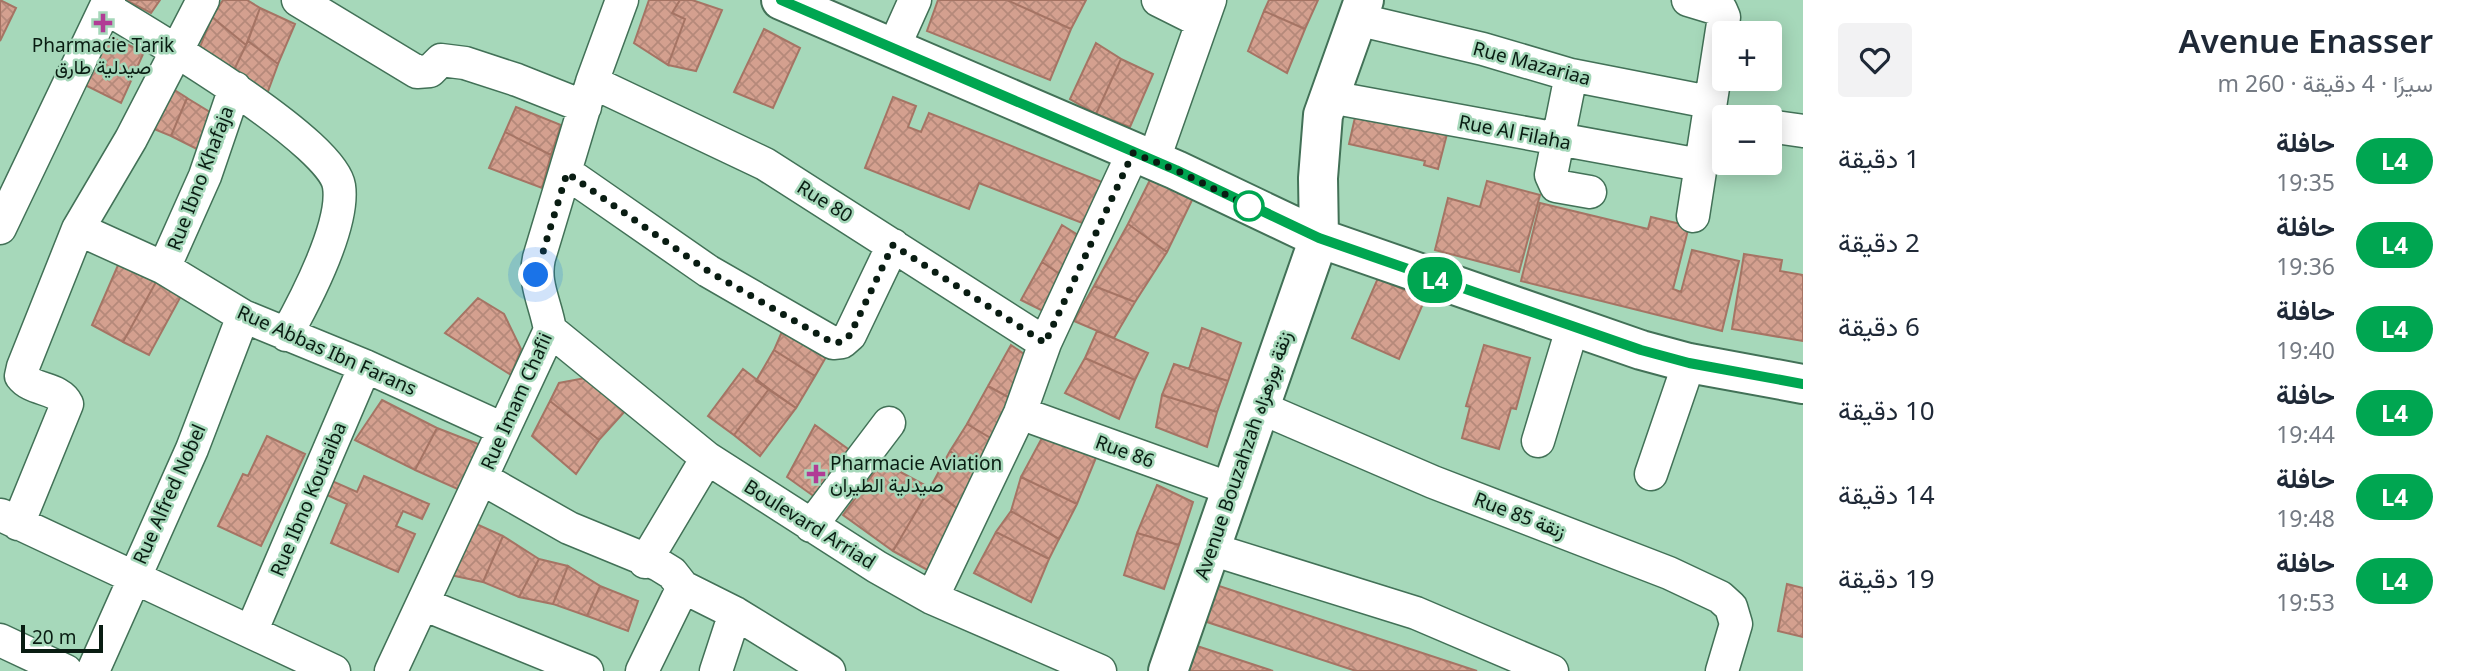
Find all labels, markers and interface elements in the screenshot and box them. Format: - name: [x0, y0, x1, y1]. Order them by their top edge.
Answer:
- marker: Pharmacie Tarik صيدلية طارق: [95, 15, 111, 31]
- text: Avenue Enasser: [2179, 18, 2433, 63]
- map controls: [1712, 21, 1782, 175]
- button: +: [1712, 21, 1782, 91]
- button: heart: [1838, 23, 1912, 97]
- place label: Pharmacie Tarik صيدلية طارق: [32, 32, 174, 80]
- street label: Rue Mazariaa: [1470, 35, 1594, 91]
- text: سيرًا · 4 دقيقة · 260 m: [2217, 67, 2433, 99]
- street label: Rue Ibno Khafaja: [161, 102, 239, 254]
- button: −: [1712, 105, 1782, 175]
- street label: Rue Al Filaha: [1457, 108, 1573, 156]
- text: حافلة: [2276, 124, 2335, 160]
- text: 1 دقيقة: [1838, 140, 1920, 176]
- text: L4: [2381, 144, 2408, 177]
- text: 19:35: [2276, 166, 2335, 198]
- street label: Rue 80: [792, 174, 858, 228]
- unlabelled marker: [1234, 191, 1264, 221]
- text: حافلة: [2276, 208, 2335, 244]
- text: 2 دقيقة: [1838, 224, 1920, 260]
- text: L4: [2381, 228, 2408, 261]
- text: 19:36: [2276, 250, 2335, 282]
- your location: [518, 257, 553, 292]
- line badge: L4: [1404, 257, 1466, 303]
- text: L4: [1421, 263, 1449, 296]
- text: حافلة: [2276, 292, 2335, 328]
- street label: Rue Abbas Ibn Farans: [233, 299, 421, 401]
- text: 6 دقيقة: [1838, 308, 1920, 344]
- text: L4: [2381, 312, 2408, 345]
- street label: Avenue Bouzahzah زنقة بوزهزاه: [1188, 327, 1298, 583]
- street label: Rue Imam Chafii: [474, 328, 558, 474]
- text: 19:40: [2276, 334, 2335, 366]
- text: حافلة: [2276, 376, 2335, 412]
- text: 10 دقيقة: [1838, 392, 1935, 428]
- text: L4: [2381, 396, 2408, 429]
- street label: Rue Ibno Koutaiba: [264, 418, 352, 580]
- text: 19:44: [2276, 418, 2335, 450]
- street label: Rue Alfred Nobel: [126, 420, 212, 568]
- street label: Rue 86: [1092, 428, 1158, 474]
- place label: Pharmacie Aviation صيدلية الطيران: [830, 450, 1002, 498]
- text: حافلة: [2276, 460, 2335, 496]
- marker: Pharmacie Aviation صيدلية الطيران: [808, 466, 824, 482]
- street label: Boulevard Arriad: [739, 473, 881, 575]
- text: 14 دقيقة: [1838, 476, 1935, 512]
- text: L4: [2381, 480, 2408, 513]
- street label: Rue 85 زنقة: [1471, 486, 1569, 544]
- text: 19:48: [2276, 502, 2335, 534]
- text: حافلة: [2276, 544, 2335, 580]
- text: 19 دقيقة: [1838, 560, 1935, 596]
- text: L4: [2381, 564, 2408, 597]
- text: 19:53: [2276, 586, 2335, 618]
- scale bar: [21, 622, 103, 654]
- text: 20 m: [32, 624, 76, 650]

